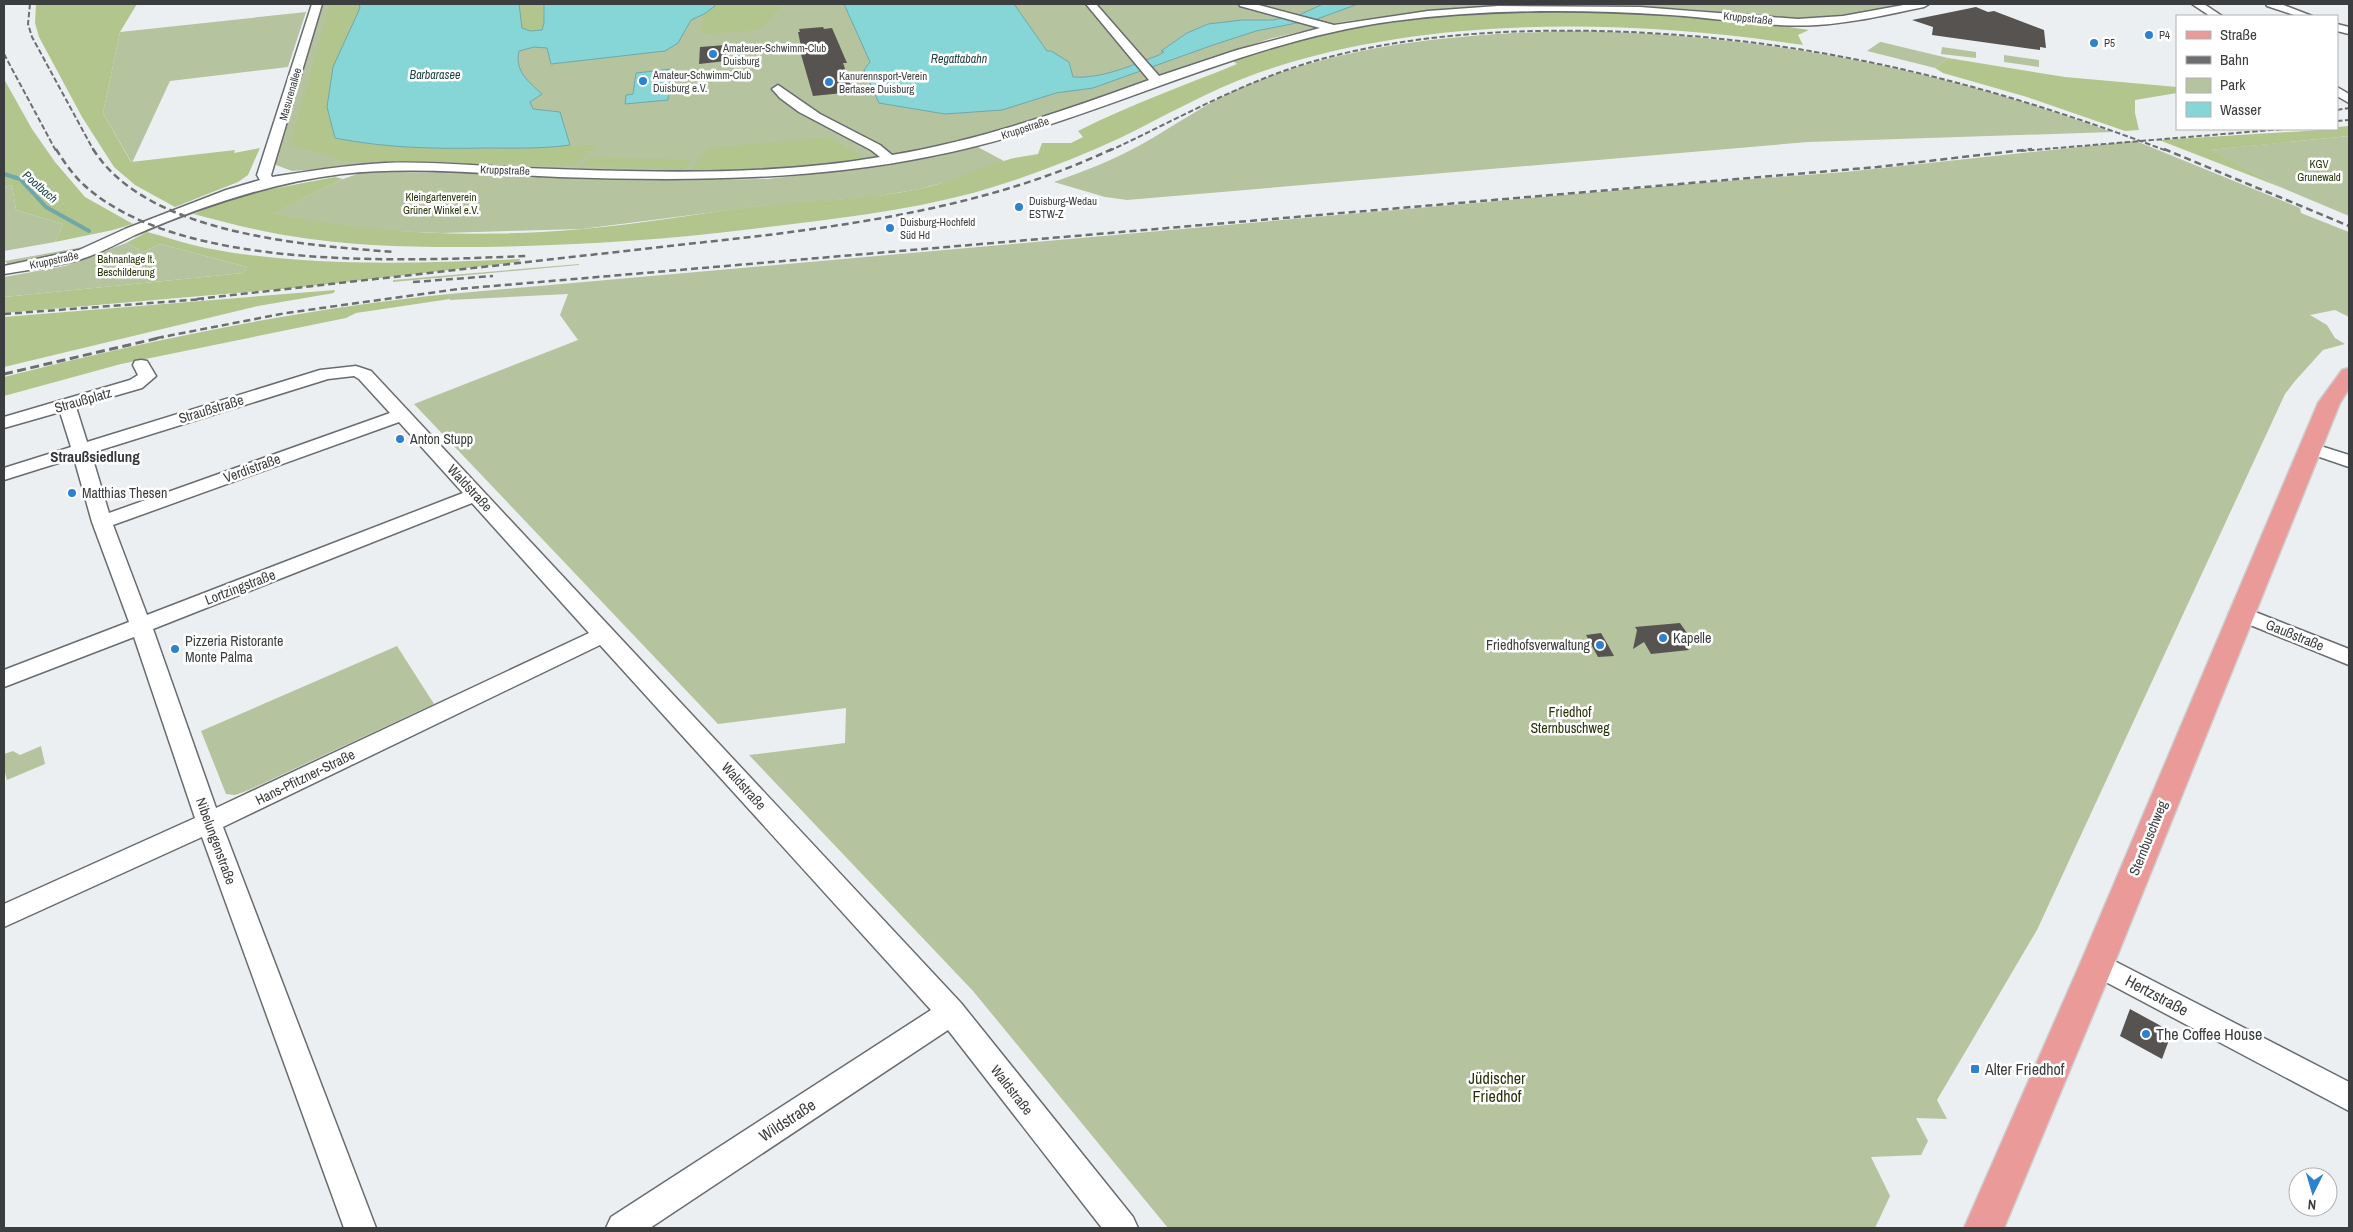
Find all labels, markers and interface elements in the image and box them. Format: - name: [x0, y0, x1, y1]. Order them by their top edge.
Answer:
- street label: Kruppstraße: [1723, 8, 1773, 28]
- legend: [2176, 15, 2338, 130]
- text: Straße: [2220, 24, 2257, 45]
- place label: P4: [2159, 28, 2170, 42]
- marker: P4: [2143, 29, 2155, 41]
- place label: P5: [2104, 36, 2115, 50]
- marker: P5: [2088, 37, 2100, 49]
- place label: Amateuer-Schwimm-Club Duisburg: [722, 41, 826, 68]
- marker: Amateuer-Schwimm-Club Duisburg: [707, 48, 719, 60]
- text: Bahn: [2220, 49, 2249, 70]
- water label: Regattabahn: [931, 51, 987, 67]
- street label: Masurenallee: [276, 66, 304, 122]
- water label: Barbarasee: [410, 67, 461, 83]
- place label: Amateur-Schwimm-Club Duisburg e.V.: [652, 68, 751, 95]
- place label: Kanurennsport-Verein Bertasee Duisburg: [839, 69, 927, 96]
- text: Park: [2220, 74, 2246, 95]
- marker: Amateur-Schwimm-Club Duisburg e.V.: [637, 75, 649, 87]
- marker: Kanurennsport-Verein Bertasee Duisburg: [823, 76, 835, 88]
- text: Wasser: [2220, 99, 2261, 120]
- street label: Kruppstraße: [999, 114, 1051, 142]
- park label: KGV Grunewald: [2297, 157, 2341, 184]
- street label: Kruppstraße: [480, 162, 530, 178]
- water label: Pootbach: [19, 167, 61, 207]
- park label: Kleingartenverein Grüner Winkel e.V.: [403, 190, 479, 217]
- place label: Duisburg-Wedau ESTW-Z: [1029, 194, 1097, 221]
- marker: Duisburg-Wedau ESTW-Z: [1013, 201, 1025, 213]
- place label: Duisburg-Hochfeld Süd Hd: [900, 215, 975, 242]
- marker: Duisburg-Hochfeld Süd Hd: [884, 222, 896, 234]
- street label: Kruppstraße: [28, 248, 80, 272]
- park label: Bahnanlage lt. Beschilderung: [97, 252, 155, 279]
- street label: Straußplatz: [52, 383, 114, 417]
- street label: Straußstraße: [176, 391, 246, 427]
- place label: Anton Stupp: [409, 430, 473, 448]
- marker: Anton Stupp: [394, 433, 406, 445]
- district label: Straußsiedlung: [50, 446, 140, 467]
- street label: Verdistraße: [221, 449, 283, 487]
- street label: Waldstraße: [444, 461, 496, 515]
- place label: Matthias Thesen: [82, 484, 167, 502]
- marker: Matthias Thesen: [66, 487, 78, 499]
- street label: Lortzingstraße: [202, 565, 278, 609]
- street label: Gaußstraße: [2263, 615, 2327, 655]
- place label: Kapelle: [1673, 629, 1711, 647]
- place label: Pizzeria Ristorante Monte Palma: [185, 632, 283, 666]
- marker: Kapelle: [1657, 632, 1669, 644]
- place label: Friedhofsverwaltung: [1486, 636, 1591, 654]
- marker: Friedhofsverwaltung: [1594, 639, 1606, 651]
- marker: Pizzeria Ristorante Monte Palma: [169, 643, 181, 655]
- park label: Friedhof Sternbuschweg: [1530, 703, 1610, 737]
- street label: Hans-Pfitzner-Straße: [252, 745, 358, 809]
- street label: Waldstraße: [718, 758, 770, 814]
- street label: Nibelungenstraße: [192, 795, 240, 887]
- street label: Sternbuschweg: [2125, 797, 2171, 878]
- street label: Hertzstraße: [2122, 969, 2192, 1021]
- place label: The Coffee House: [2156, 1023, 2262, 1045]
- marker: The Coffee House: [2140, 1028, 2152, 1040]
- place label: Alter Friedhof: [1984, 1058, 2065, 1080]
- street label: Waldstraße: [987, 1061, 1037, 1119]
- marker: Alter Friedhof: [1969, 1063, 1981, 1075]
- park label: Jüdischer Friedhof: [1469, 1067, 1526, 1107]
- street label: Wildstraße: [754, 1093, 820, 1147]
- north arrow: [2288, 1167, 2338, 1217]
- text: N: [2307, 1196, 2317, 1214]

